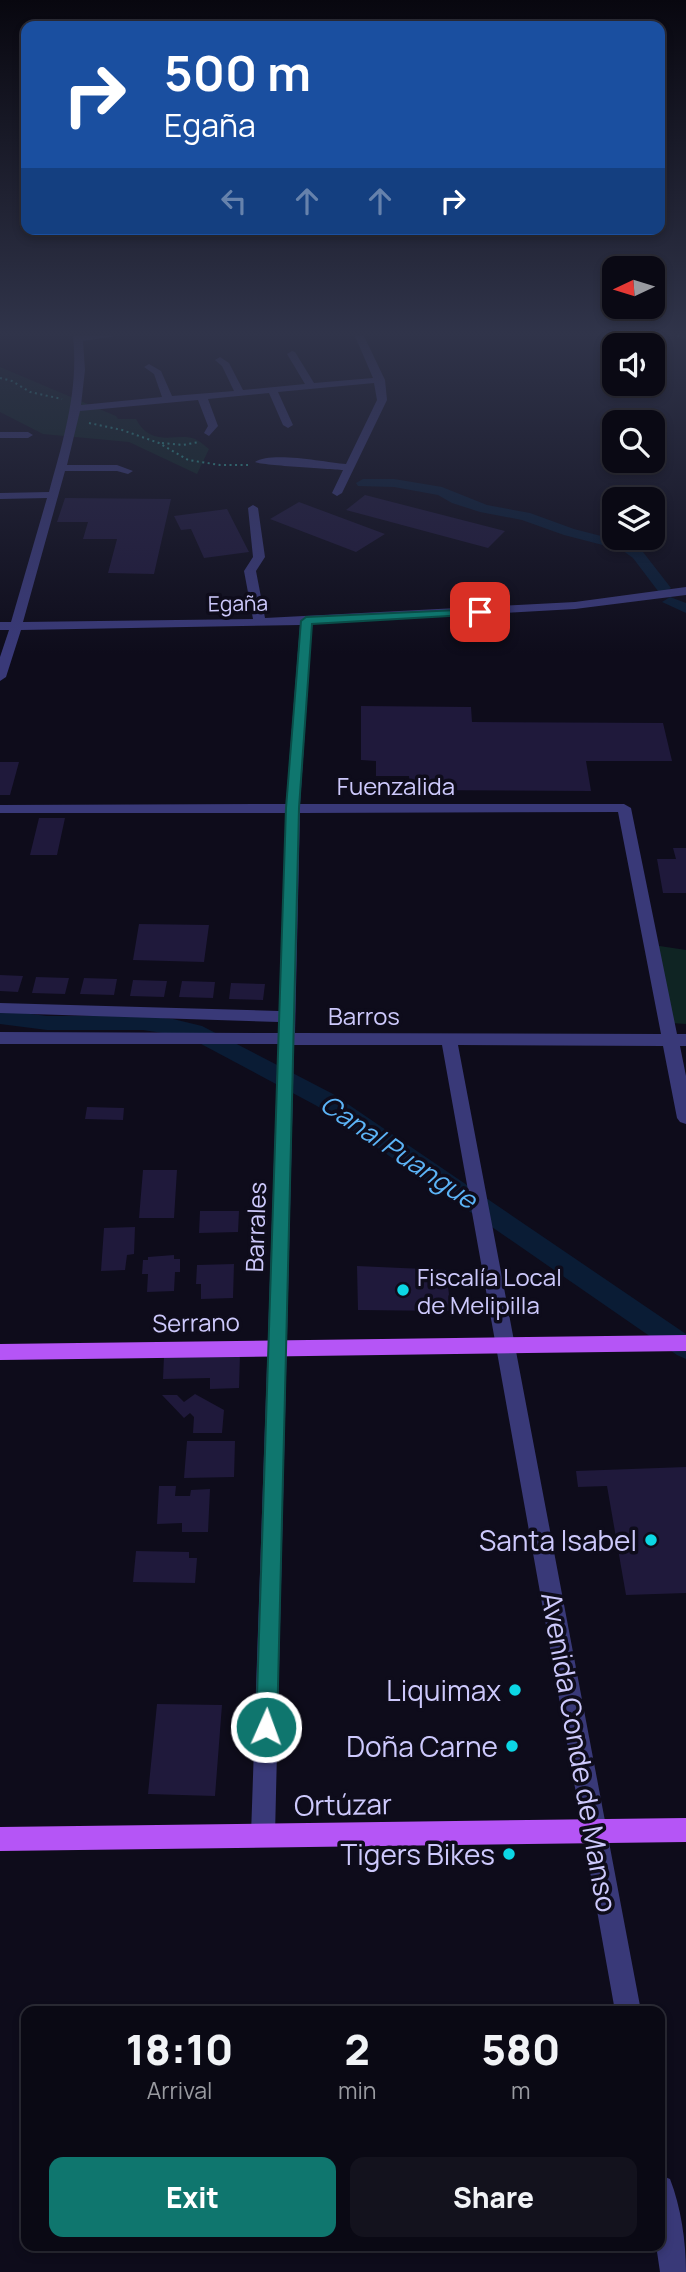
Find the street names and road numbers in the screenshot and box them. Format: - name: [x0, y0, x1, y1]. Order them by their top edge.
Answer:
- street label: Egaña: [208, 588, 268, 618]
- street label: Fuenzalida: [337, 769, 455, 802]
- street label: Barros: [328, 999, 400, 1032]
- street label: Barrales: [237, 1181, 273, 1273]
- street label: Serrano: [152, 1305, 240, 1339]
- street label: Avenida Conde de Manso: [533, 1589, 627, 1915]
- street label: Ortúzar: [294, 1784, 392, 1824]

